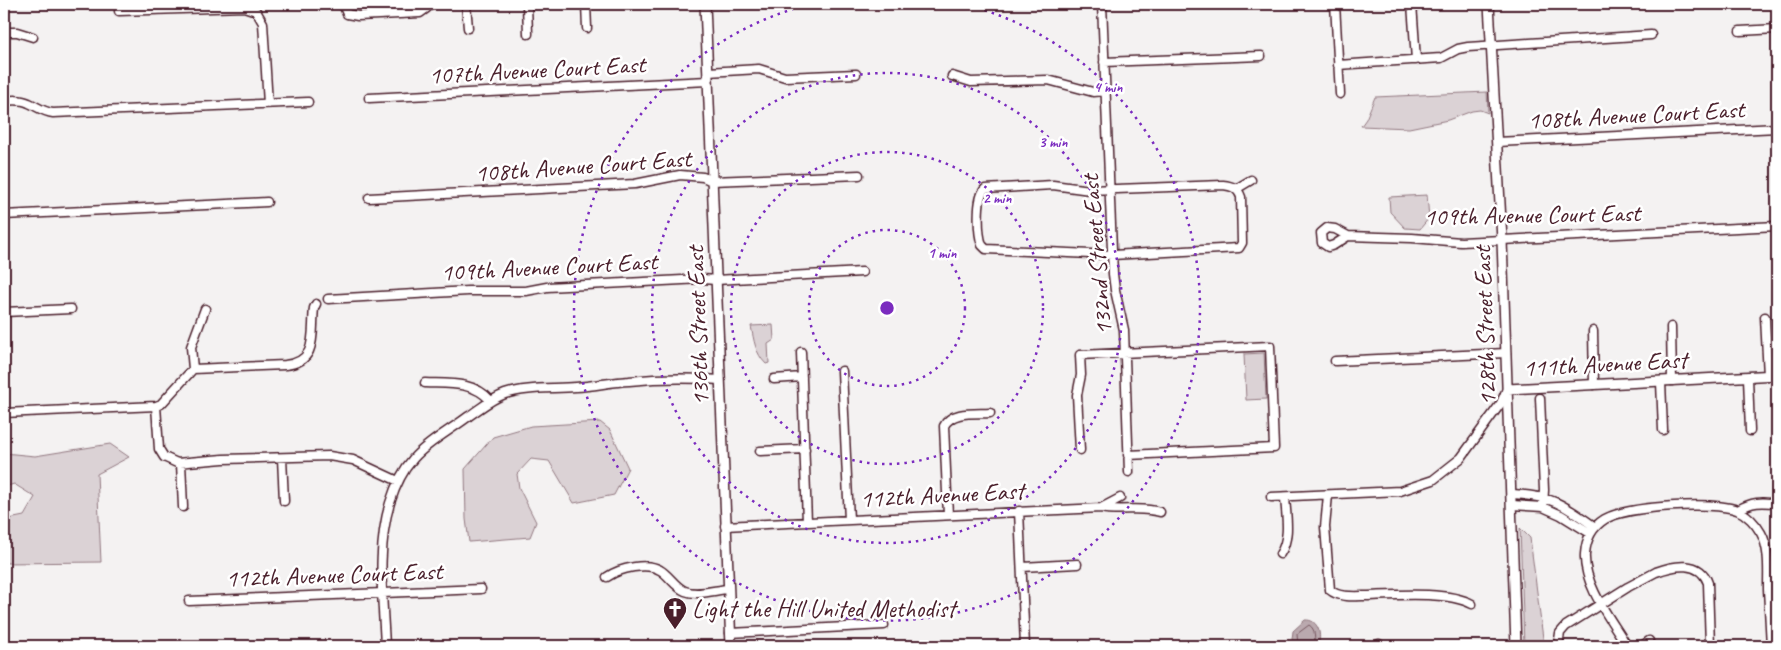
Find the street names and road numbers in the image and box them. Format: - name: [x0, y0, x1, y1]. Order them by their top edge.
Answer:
- street label: 107th Avenue Court East: [428, 48, 649, 92]
- street label: 108th Avenue Court East: [1527, 93, 1748, 137]
- street label: 108th Avenue Court East: [474, 142, 695, 190]
- street label: 132nd Street East: [1074, 171, 1120, 337]
- street label: 109th Avenue Court East: [1423, 197, 1643, 233]
- street label: 136th Street East: [679, 243, 717, 406]
- street label: 128th Street East: [1466, 243, 1504, 406]
- street label: 109th Avenue Court East: [440, 245, 661, 289]
- street label: 111th Avenue East: [1522, 344, 1691, 384]
- street label: 112th Avenue East: [859, 475, 1028, 515]
- street label: 112th Avenue Court East: [225, 555, 445, 595]

